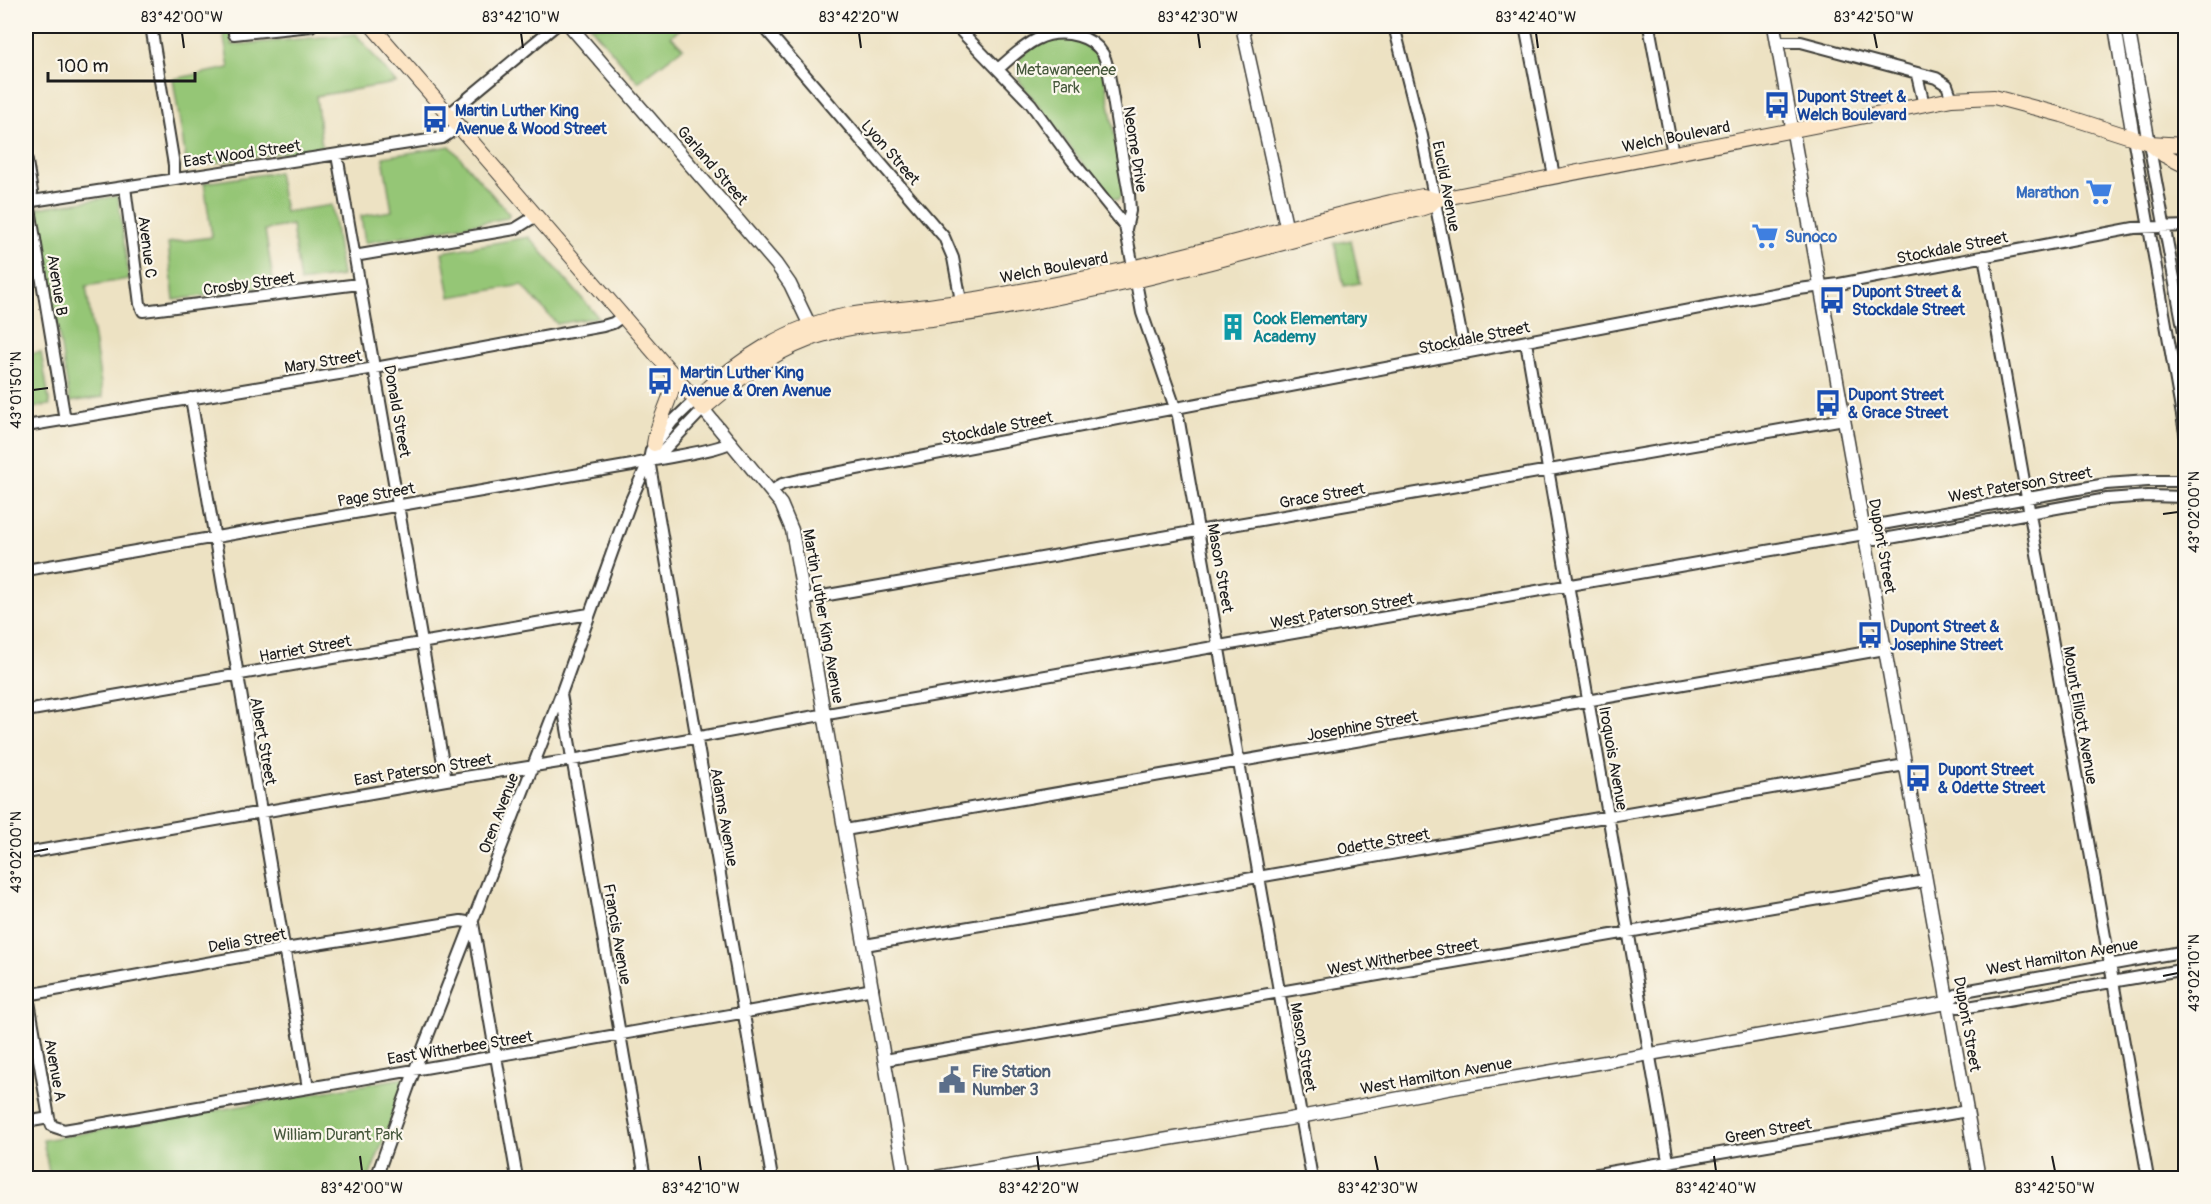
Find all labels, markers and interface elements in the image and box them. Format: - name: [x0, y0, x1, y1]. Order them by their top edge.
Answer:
- text: 83°42'00"W: [141, 8, 223, 27]
- text: 83°42'10"W: [482, 8, 560, 27]
- text: 83°42'20"W: [819, 8, 899, 27]
- text: 83°42'30"W: [1158, 8, 1238, 27]
- text: 83°42'40"W: [1496, 8, 1576, 27]
- text: 83°42'50"W: [1834, 8, 1914, 27]
- scale bar: [48, 45, 195, 83]
- text: 100 m: [57, 55, 109, 78]
- park label: Metawaneenee Park: [1016, 60, 1116, 98]
- place label: Dupont Street & Welch Boulevard: [1797, 87, 1907, 125]
- bus stop icon: Dupont Street & Welch Boulevard: [1762, 90, 1792, 120]
- place label: Martin Luther King Avenue & Wood Street: [455, 101, 607, 139]
- bus stop icon: Martin Luther King Avenue & Wood Street: [420, 104, 450, 134]
- street label: Neome Drive: [1118, 105, 1152, 194]
- street label: Lyon Street: [856, 116, 924, 190]
- street label: Welch Boulevard: [1620, 117, 1732, 157]
- street label: Garland Street: [672, 122, 752, 210]
- street label: East Wood Street: [182, 136, 303, 172]
- street label: Euclid Avenue: [1427, 139, 1465, 233]
- supermarket icon: Marathon: [2084, 177, 2114, 207]
- place label: Marathon: [2016, 183, 2079, 203]
- street label: Avenue C: [133, 215, 161, 279]
- supermarket icon: Sunoco: [1750, 221, 1780, 251]
- place label: Sunoco: [1785, 227, 1837, 247]
- street label: Stockdale Street: [1895, 227, 2010, 269]
- street label: Welch Boulevard: [998, 248, 1110, 288]
- street label: Avenue B: [42, 253, 72, 317]
- street label: Crosby Street: [202, 268, 297, 300]
- place label: Dupont Street & Stockdale Street: [1852, 282, 1966, 320]
- bus stop icon: Dupont Street & Stockdale Street: [1817, 285, 1847, 315]
- place label: Cook Elementary Academy: [1253, 309, 1367, 347]
- building icon: Cook Elementary Academy: [1218, 312, 1248, 342]
- street label: Stockdale Street: [1417, 317, 1532, 359]
- street label: Mary Street: [283, 346, 364, 378]
- text: 43°01'50"N: [7, 351, 26, 429]
- street label: Donald Street: [379, 363, 415, 459]
- place label: Martin Luther King Avenue & Oren Avenue: [680, 363, 832, 401]
- bus stop icon: Martin Luther King Avenue & Oren Avenue: [645, 366, 675, 396]
- place label: Dupont Street & Grace Street: [1848, 385, 1949, 423]
- bus stop icon: Dupont Street & Grace Street: [1813, 388, 1843, 418]
- street label: Stockdale Street: [940, 407, 1055, 449]
- street label: West Paterson Street: [1947, 462, 2094, 507]
- text: 43°02'00"N: [2185, 471, 2204, 553]
- street label: Page Street: [336, 478, 417, 512]
- street label: Grace Street: [1278, 479, 1367, 513]
- street label: Dupont Street: [1864, 497, 1900, 596]
- street label: Mason Street: [1202, 522, 1238, 615]
- street label: Martin Luther King Avenue: [798, 528, 848, 705]
- street label: West Paterson Street: [1269, 588, 1416, 633]
- place label: Dupont Street & Josephine Street: [1890, 617, 2004, 655]
- bus stop icon: Dupont Street & Josephine Street: [1855, 620, 1885, 650]
- street label: Harriet Street: [258, 631, 353, 667]
- street label: Mount Elliott Avenue: [2058, 645, 2102, 786]
- street label: Albert Street: [245, 696, 281, 787]
- street label: Iroquois Avenue: [1594, 705, 1632, 812]
- street label: Josephine Street: [1305, 706, 1420, 746]
- street label: East Paterson Street: [353, 749, 494, 791]
- place label: Dupont Street & Odette Street: [1938, 760, 2046, 798]
- bus stop icon: Dupont Street & Odette Street: [1903, 763, 1933, 793]
- street label: Adams Avenue: [706, 766, 743, 868]
- street label: Oren Avenue: [474, 770, 524, 857]
- text: 43°02'00"N: [7, 811, 26, 893]
- street label: Odette Street: [1335, 824, 1432, 860]
- street label: Francis Avenue: [598, 882, 636, 986]
- street label: Delia Street: [207, 924, 288, 958]
- street label: West Witherbee Street: [1326, 934, 1481, 980]
- street label: West Hamilton Avenue: [1985, 934, 2140, 980]
- text: 43°02'10"N: [2185, 934, 2204, 1012]
- street label: Dupont Street: [1949, 975, 1985, 1074]
- street label: Mason Street: [1285, 1001, 1321, 1094]
- street label: East Witherbee Street: [386, 1026, 535, 1069]
- street label: Avenue A: [40, 1037, 70, 1103]
- street label: West Hamilton Avenue: [1359, 1053, 1514, 1099]
- place label: Fire Station Number 3: [972, 1062, 1051, 1100]
- public building icon: Fire Station Number 3: [937, 1065, 967, 1095]
- street label: Green Street: [1723, 1113, 1813, 1148]
- park label: William Durant Park: [273, 1125, 403, 1145]
- text: 83°42'00"W: [321, 1179, 403, 1198]
- text: 83°42'10"W: [662, 1179, 740, 1198]
- text: 83°42'20"W: [999, 1179, 1079, 1198]
- text: 83°42'30"W: [1338, 1179, 1418, 1198]
- text: 83°42'40"W: [1676, 1179, 1756, 1198]
- text: 83°42'50"W: [2015, 1179, 2095, 1198]

